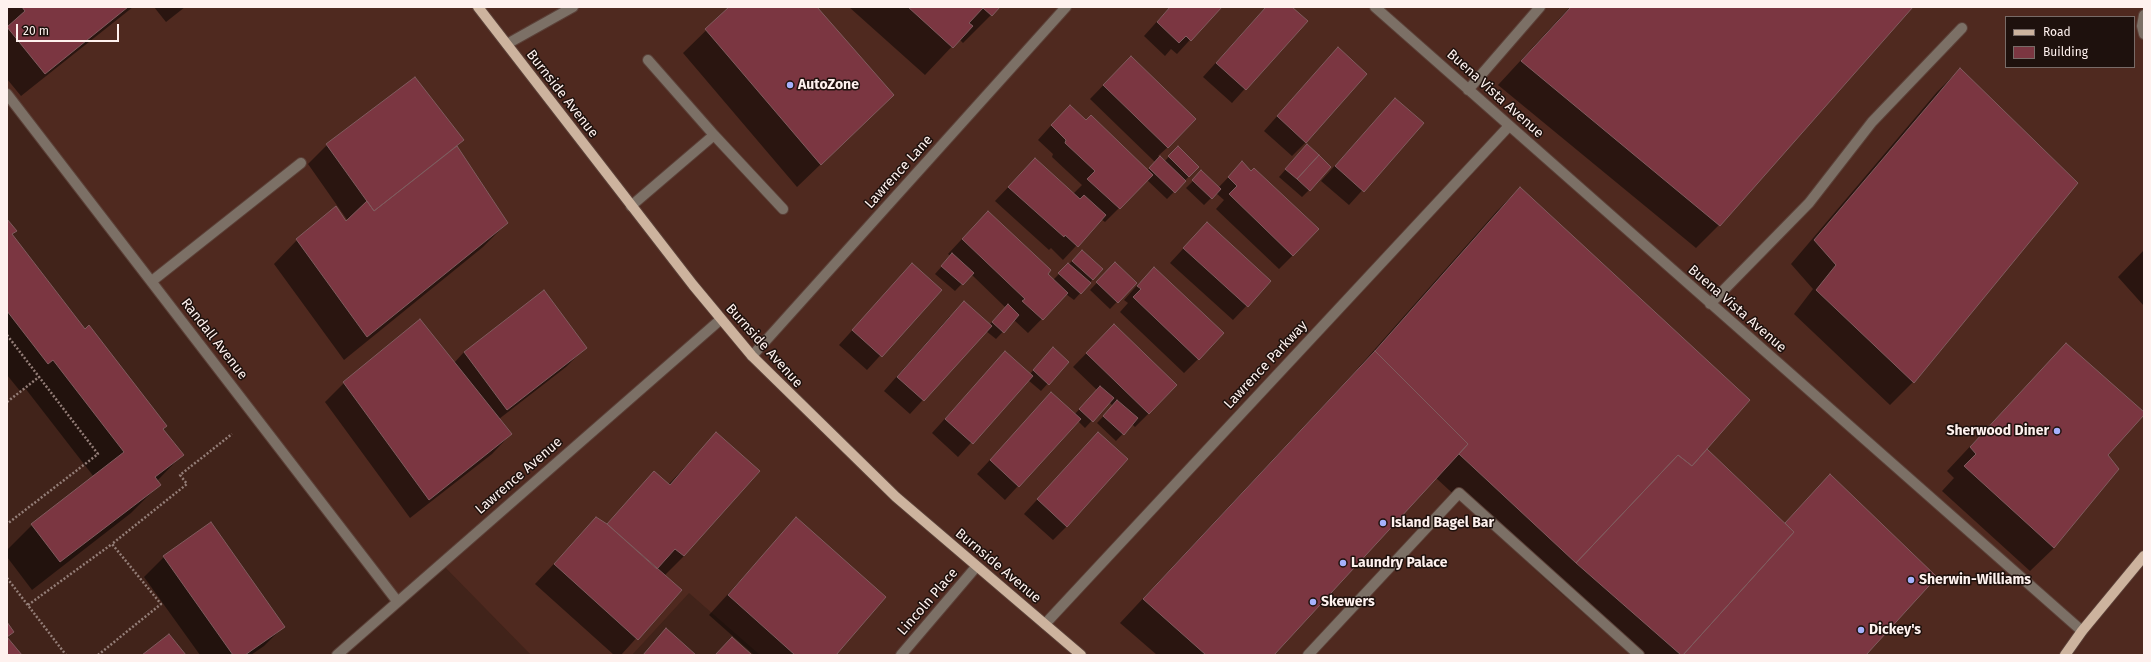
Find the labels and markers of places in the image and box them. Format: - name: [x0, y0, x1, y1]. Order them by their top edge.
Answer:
- place label: AutoZone: [798, 77, 859, 93]
- marker: AutoZone: [785, 80, 795, 90]
- place label: Sherwood Diner: [1947, 423, 2049, 439]
- marker: Sherwood Diner: [2052, 426, 2062, 436]
- place label: Island Bagel Bar: [1391, 515, 1494, 531]
- marker: Island Bagel Bar: [1378, 518, 1388, 528]
- place label: Laundry Palace: [1351, 555, 1448, 571]
- marker: Laundry Palace: [1338, 558, 1348, 568]
- place label: Sherwin-Williams: [1919, 572, 2031, 588]
- marker: Sherwin-Williams: [1906, 575, 1916, 585]
- place label: Skewers: [1321, 594, 1375, 610]
- marker: Skewers: [1308, 597, 1318, 607]
- place label: Dickey's: [1869, 622, 1921, 638]
- marker: Dickey's: [1856, 625, 1866, 635]

